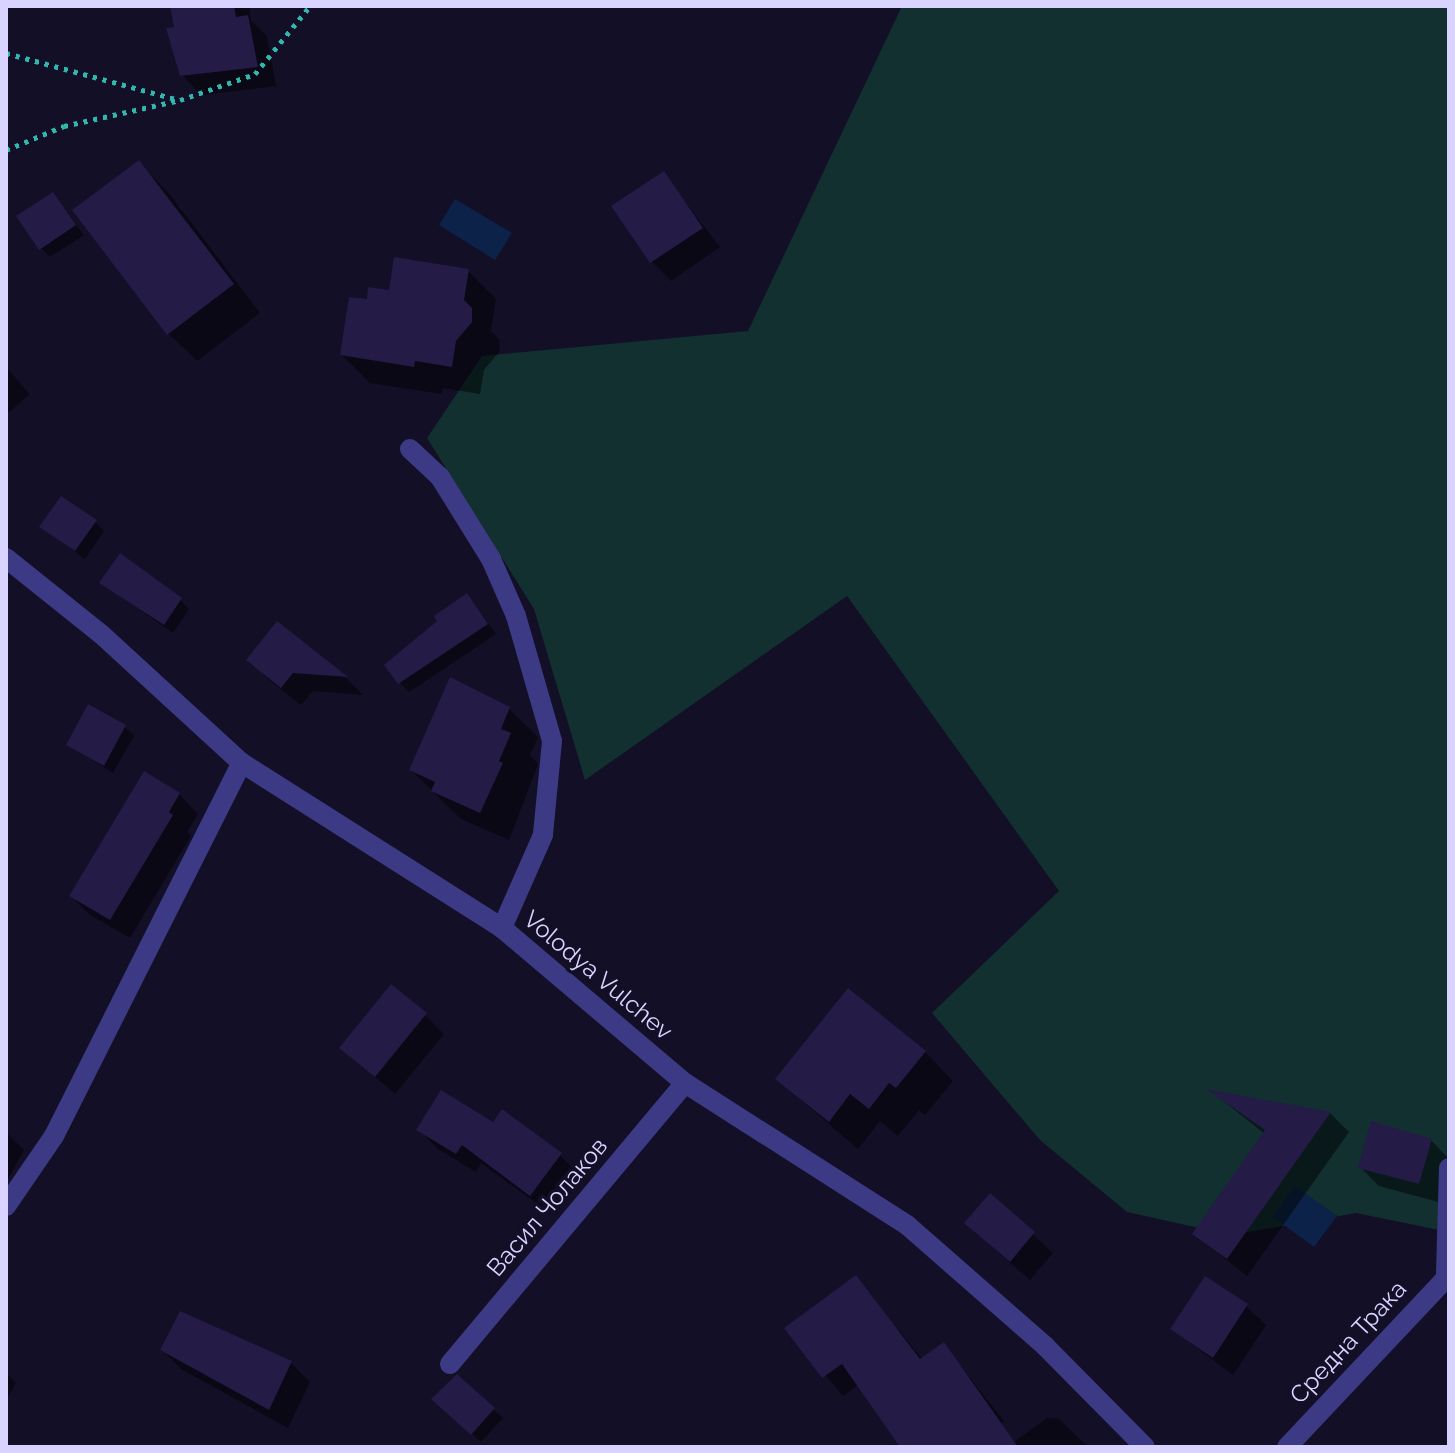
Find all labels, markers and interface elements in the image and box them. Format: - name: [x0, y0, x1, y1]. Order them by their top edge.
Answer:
- street label: Volodya Vulchev: [517, 904, 679, 1046]
- street label: Васил Чолаков: [481, 1132, 613, 1282]
- street label: Средна Трака: [1283, 1274, 1413, 1410]

